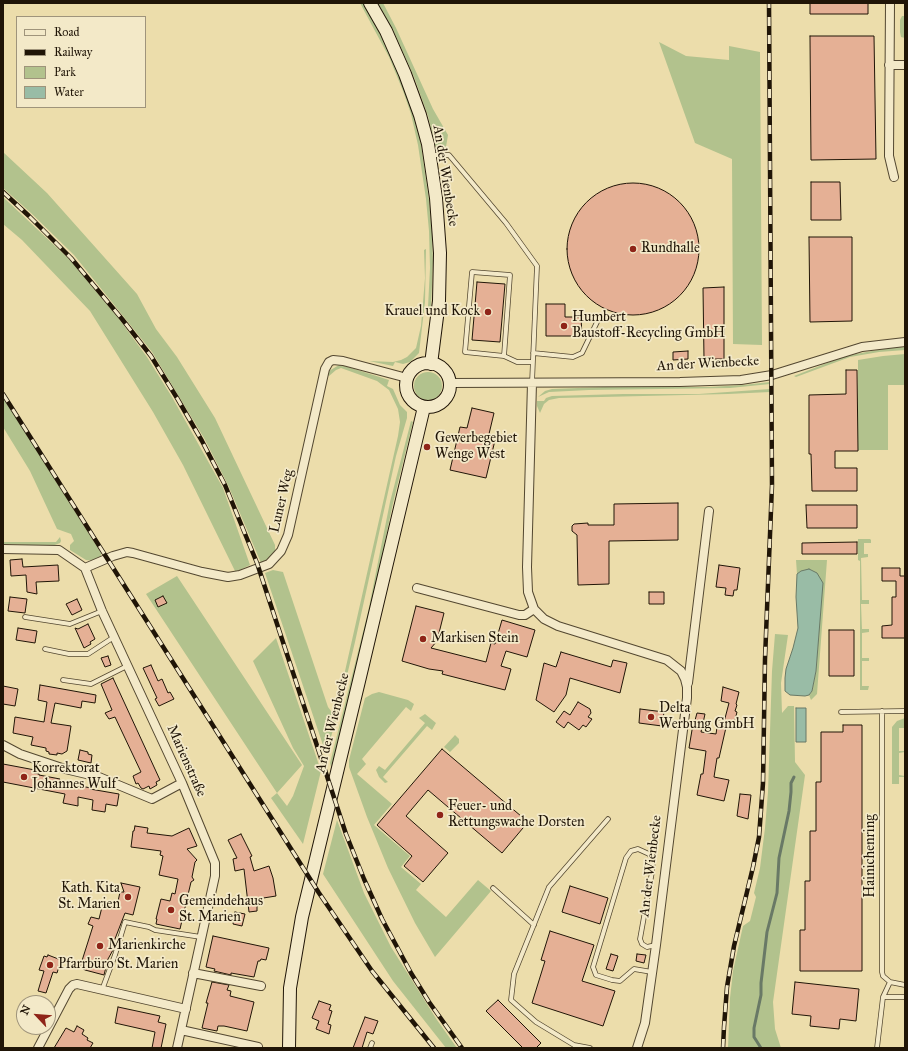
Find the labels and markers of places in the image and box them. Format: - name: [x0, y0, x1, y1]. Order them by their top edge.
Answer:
- place label: Rundhalle: [641, 241, 700, 257]
- marker: Rundhalle: [628, 244, 638, 254]
- place label: Krauel und Kock: [384, 304, 480, 320]
- marker: Krauel und Kock: [483, 307, 493, 317]
- place label: Humbert Baustoff-Recycling GmbH: [572, 310, 725, 342]
- marker: Humbert Baustoff-Recycling GmbH: [559, 321, 569, 331]
- place label: Gewerbegebiet Wenge West: [435, 431, 518, 464]
- marker: Gewerbegebiet Wenge West: [422, 442, 432, 452]
- place label: Markisen Stein: [431, 631, 519, 647]
- marker: Markisen Stein: [418, 634, 428, 644]
- place label: Delta Werbung GmbH: [659, 701, 755, 734]
- marker: Delta Werbung GmbH: [646, 712, 656, 722]
- place label: Korrektorat Johannes Wulf: [32, 761, 116, 794]
- marker: Korrektorat Johannes Wulf: [19, 772, 29, 782]
- place label: Feuer- und Rettungswache Dorsten: [448, 799, 585, 832]
- marker: Feuer- und Rettungswache Dorsten: [435, 810, 445, 820]
- place label: Kath. Kita St. Marien: [58, 881, 120, 914]
- marker: Kath. Kita St. Marien: [123, 892, 133, 902]
- place label: Gemeindehaus St. Marien: [179, 894, 263, 926]
- marker: Gemeindehaus St. Marien: [166, 905, 176, 915]
- place label: Marienkirche: [108, 938, 186, 954]
- marker: Marienkirche: [95, 941, 105, 951]
- place label: Pfarrbüro St. Marien: [58, 957, 178, 973]
- marker: Pfarrbüro St. Marien: [45, 960, 55, 970]

